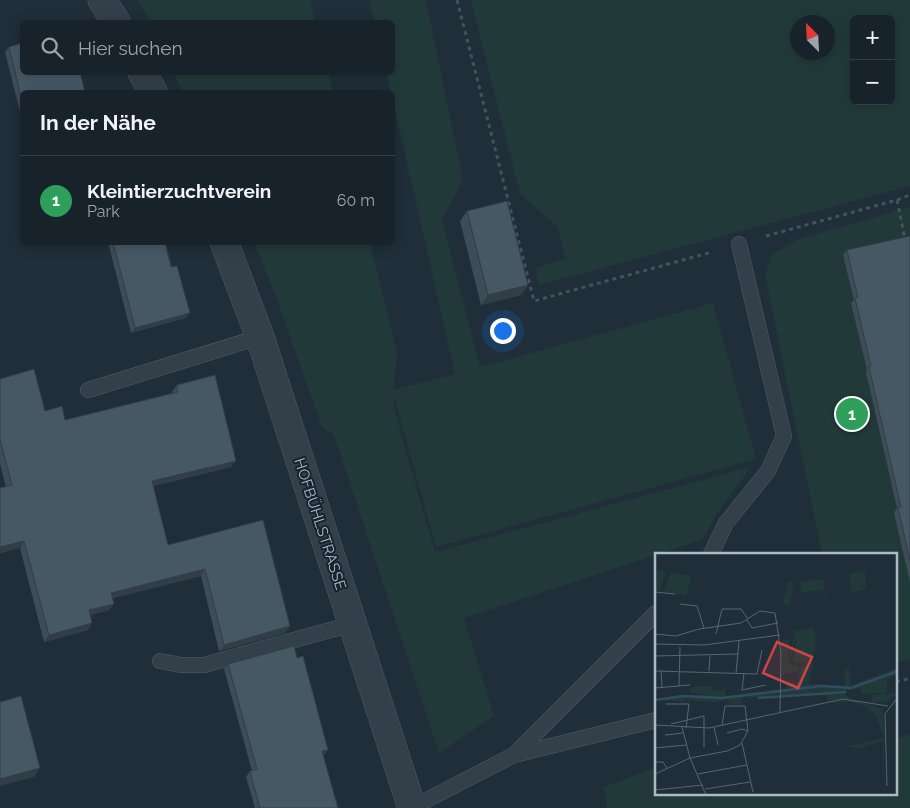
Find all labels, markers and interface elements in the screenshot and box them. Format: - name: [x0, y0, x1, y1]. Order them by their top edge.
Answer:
- north arrow: [790, 15, 835, 60]
- map controls: [850, 15, 895, 105]
- button: +: [850, 15, 895, 60]
- search box: [20, 20, 395, 75]
- icon: search: [38, 34, 66, 62]
- text: Hier suchen: [78, 37, 183, 59]
- button: −: [850, 60, 895, 105]
- text: In der Nähe: [40, 110, 156, 135]
- text: Kleintierzuchtverein: [87, 180, 271, 202]
- text: 1: [52, 191, 60, 210]
- text: 60 m: [337, 191, 375, 210]
- text: Park: [87, 202, 120, 221]
- your location: [490, 318, 516, 344]
- pin: 1: [836, 395, 868, 433]
- street label: HOFBÜHLSTRASSE: [290, 455, 351, 592]
- inset map: [655, 553, 898, 796]

